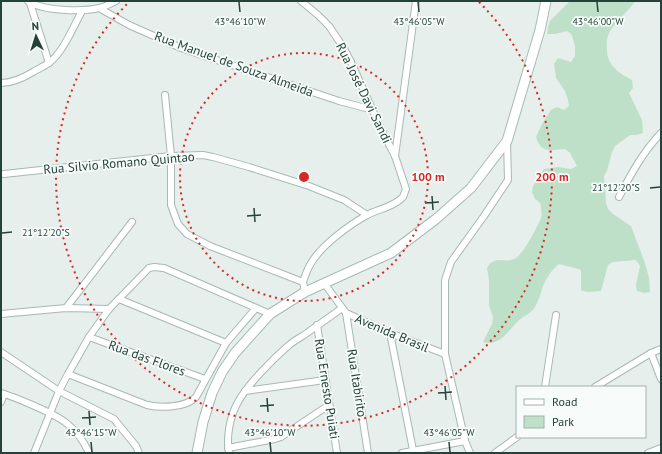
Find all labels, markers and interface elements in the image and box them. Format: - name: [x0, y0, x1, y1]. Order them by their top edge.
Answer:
- text: 43°46'10"W: [214, 15, 266, 28]
- text: 43°46'05"W: [393, 15, 445, 28]
- text: 43°46'00"W: [572, 15, 624, 28]
- north arrow: [16, 16, 56, 56]
- text: N: [31, 19, 39, 33]
- street label: Rua Manuel de Souza Almeida: [152, 27, 316, 101]
- street label: Rua José Davi Sandi: [332, 40, 396, 146]
- street label: Rua Silvio Romano Quintao: [43, 148, 195, 178]
- text: 100 m: [411, 169, 445, 184]
- text: 200 m: [535, 169, 569, 184]
- centre of rings: [297, 170, 311, 184]
- text: 21°12'20"S: [592, 181, 640, 194]
- text: 21°12'20"S: [22, 226, 70, 239]
- street label: Avenida Brasil: [352, 310, 432, 356]
- street label: Rua das Flores: [106, 336, 188, 380]
- street label: Rua Ernesto Puiati: [311, 338, 343, 440]
- street label: Rua Itabirito: [343, 348, 371, 418]
- legend: [516, 386, 646, 438]
- text: Road: [552, 394, 577, 409]
- text: Park: [552, 414, 574, 429]
- text: 43°46'15"W: [65, 426, 117, 439]
- text: 43°46'10"W: [244, 426, 296, 439]
- text: 43°46'05"W: [423, 426, 475, 439]

